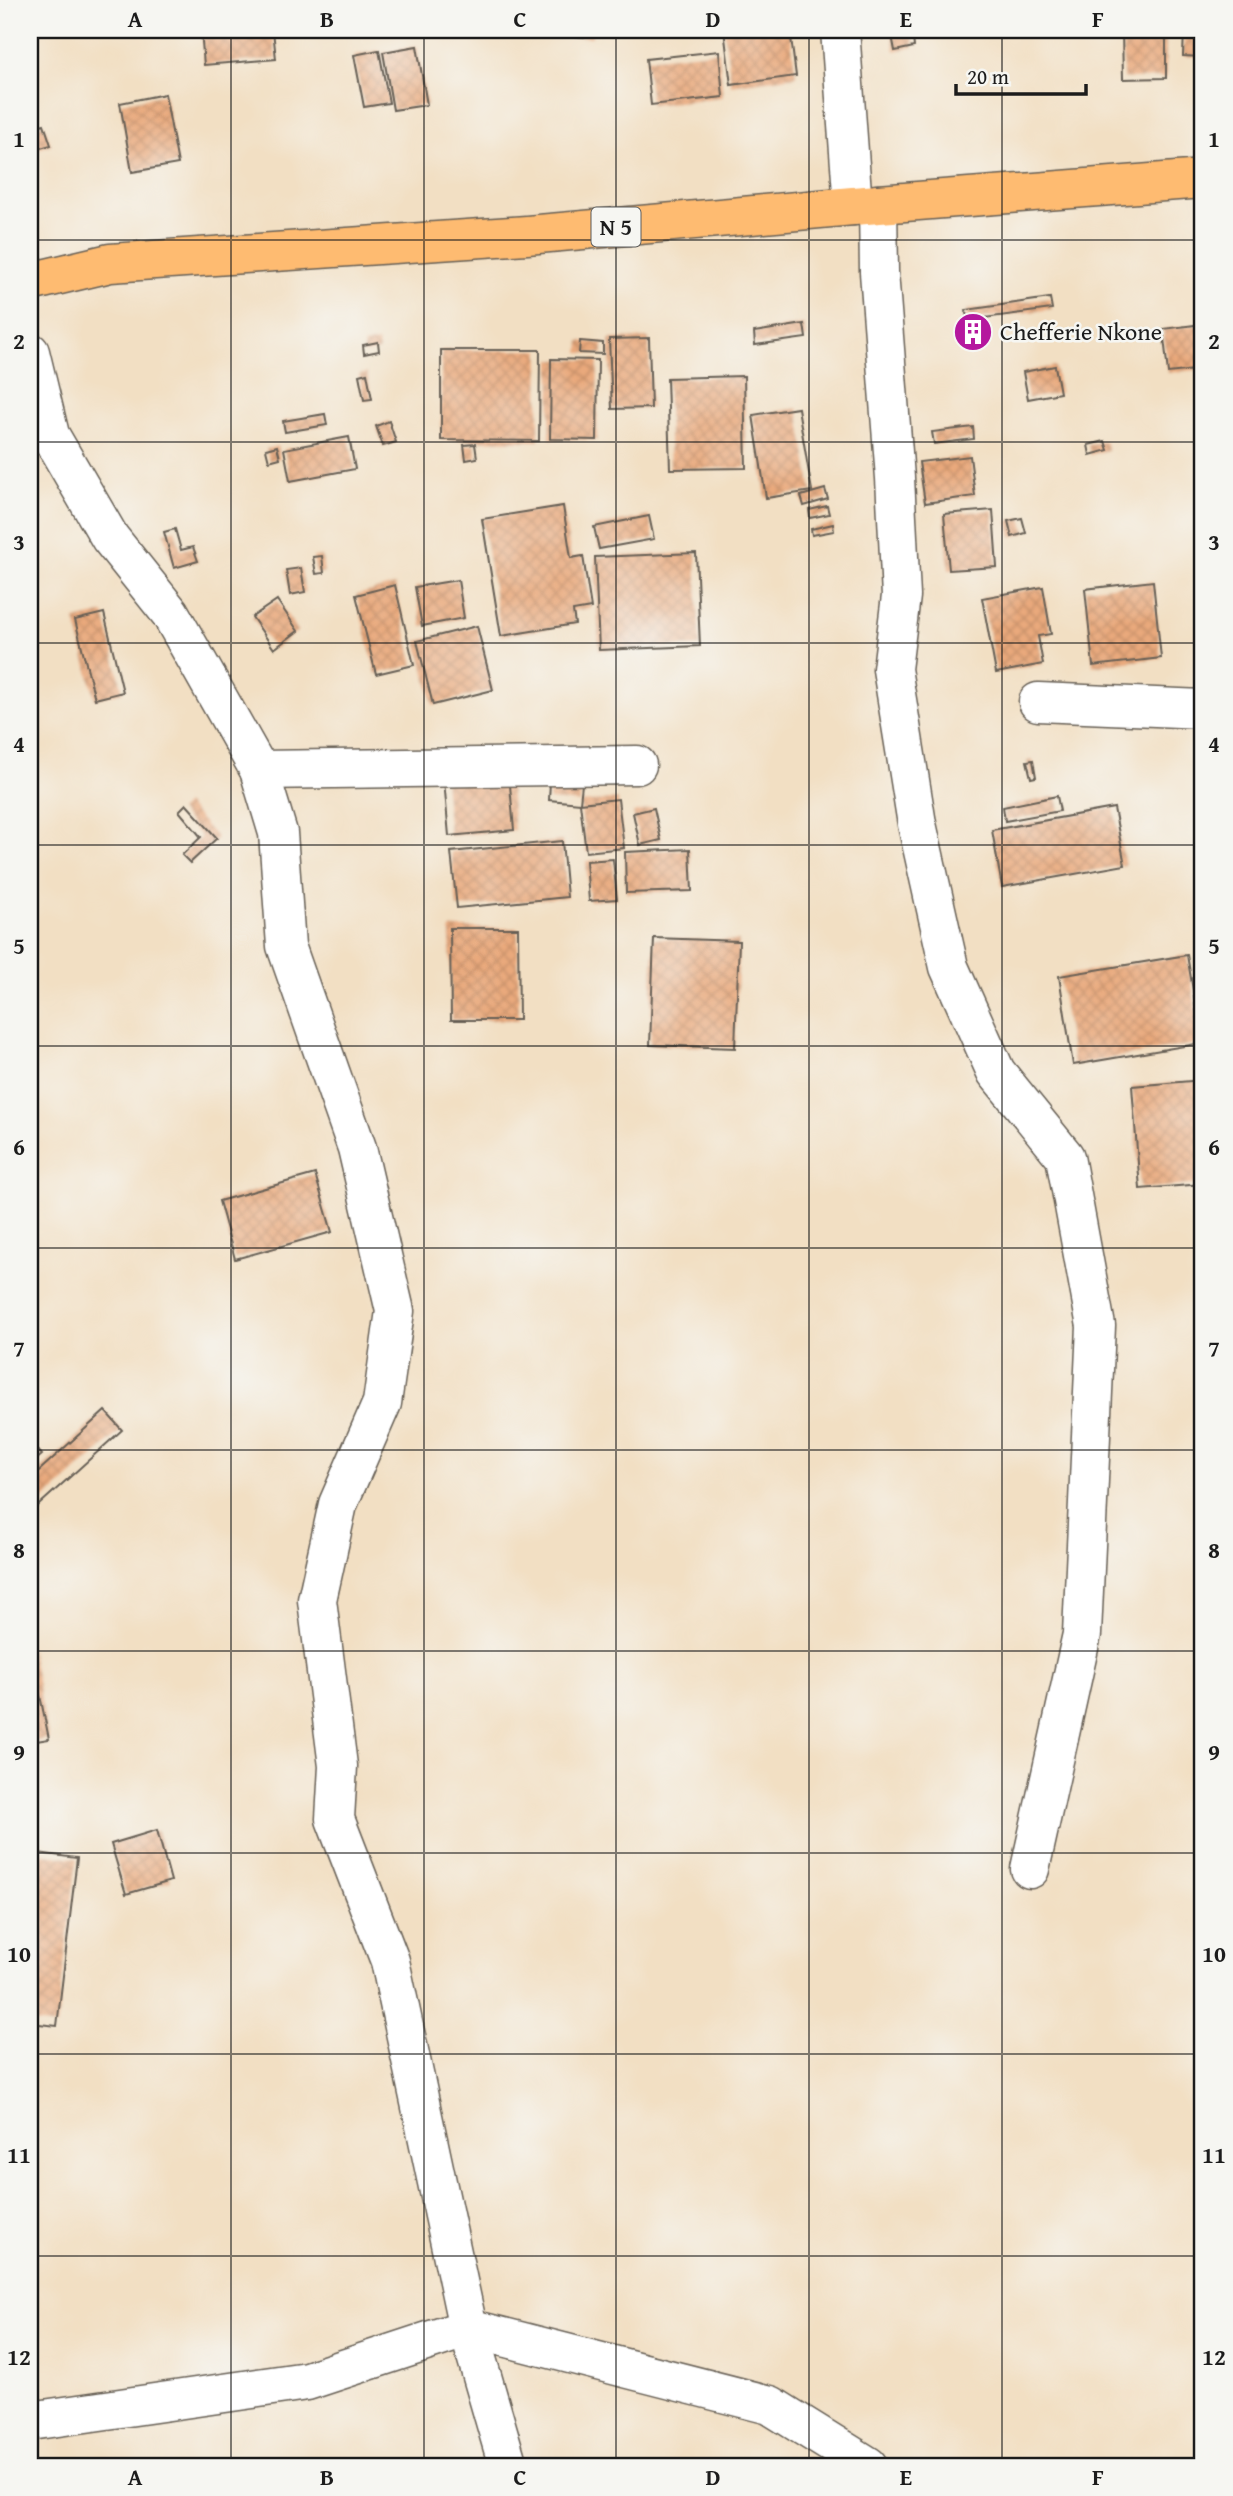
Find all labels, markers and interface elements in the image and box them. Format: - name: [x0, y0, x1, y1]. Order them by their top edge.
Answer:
- text: A: [128, 2, 143, 35]
- text: B: [320, 2, 334, 35]
- text: C: [513, 2, 527, 35]
- text: D: [706, 2, 721, 35]
- text: E: [900, 2, 912, 35]
- text: F: [1092, 2, 1104, 35]
- scale bar: [956, 52, 1086, 96]
- text: 20 m: [967, 61, 1009, 92]
- text: 1: [13, 122, 25, 155]
- text: 1: [1208, 122, 1220, 155]
- road number: N 5: [592, 208, 640, 246]
- building icon: Chefferie Nkone: [952, 311, 994, 353]
- place label: Chefferie Nkone: [1000, 314, 1162, 349]
- text: 2: [13, 324, 25, 357]
- text: 2: [1208, 324, 1220, 357]
- text: 3: [13, 525, 25, 558]
- text: 3: [1208, 525, 1220, 558]
- text: 4: [13, 727, 25, 760]
- text: 4: [1208, 727, 1220, 760]
- text: 5: [13, 929, 25, 962]
- text: 5: [1208, 929, 1220, 962]
- text: 6: [13, 1130, 25, 1163]
- text: 6: [1208, 1130, 1220, 1163]
- text: 7: [13, 1332, 25, 1365]
- text: 7: [1208, 1332, 1220, 1365]
- text: 8: [13, 1533, 25, 1566]
- text: 8: [1208, 1533, 1220, 1566]
- text: 9: [13, 1735, 25, 1768]
- text: 9: [1208, 1735, 1220, 1768]
- text: 10: [7, 1937, 31, 1970]
- text: 10: [1202, 1937, 1226, 1970]
- text: 11: [7, 2138, 31, 2171]
- text: 11: [1202, 2138, 1226, 2171]
- text: 12: [7, 2340, 31, 2373]
- text: 12: [1202, 2340, 1226, 2373]
- text: A: [128, 2460, 143, 2493]
- text: B: [320, 2460, 334, 2493]
- text: C: [513, 2460, 527, 2493]
- text: D: [706, 2460, 721, 2493]
- text: E: [900, 2460, 912, 2493]
- text: F: [1092, 2460, 1104, 2493]

